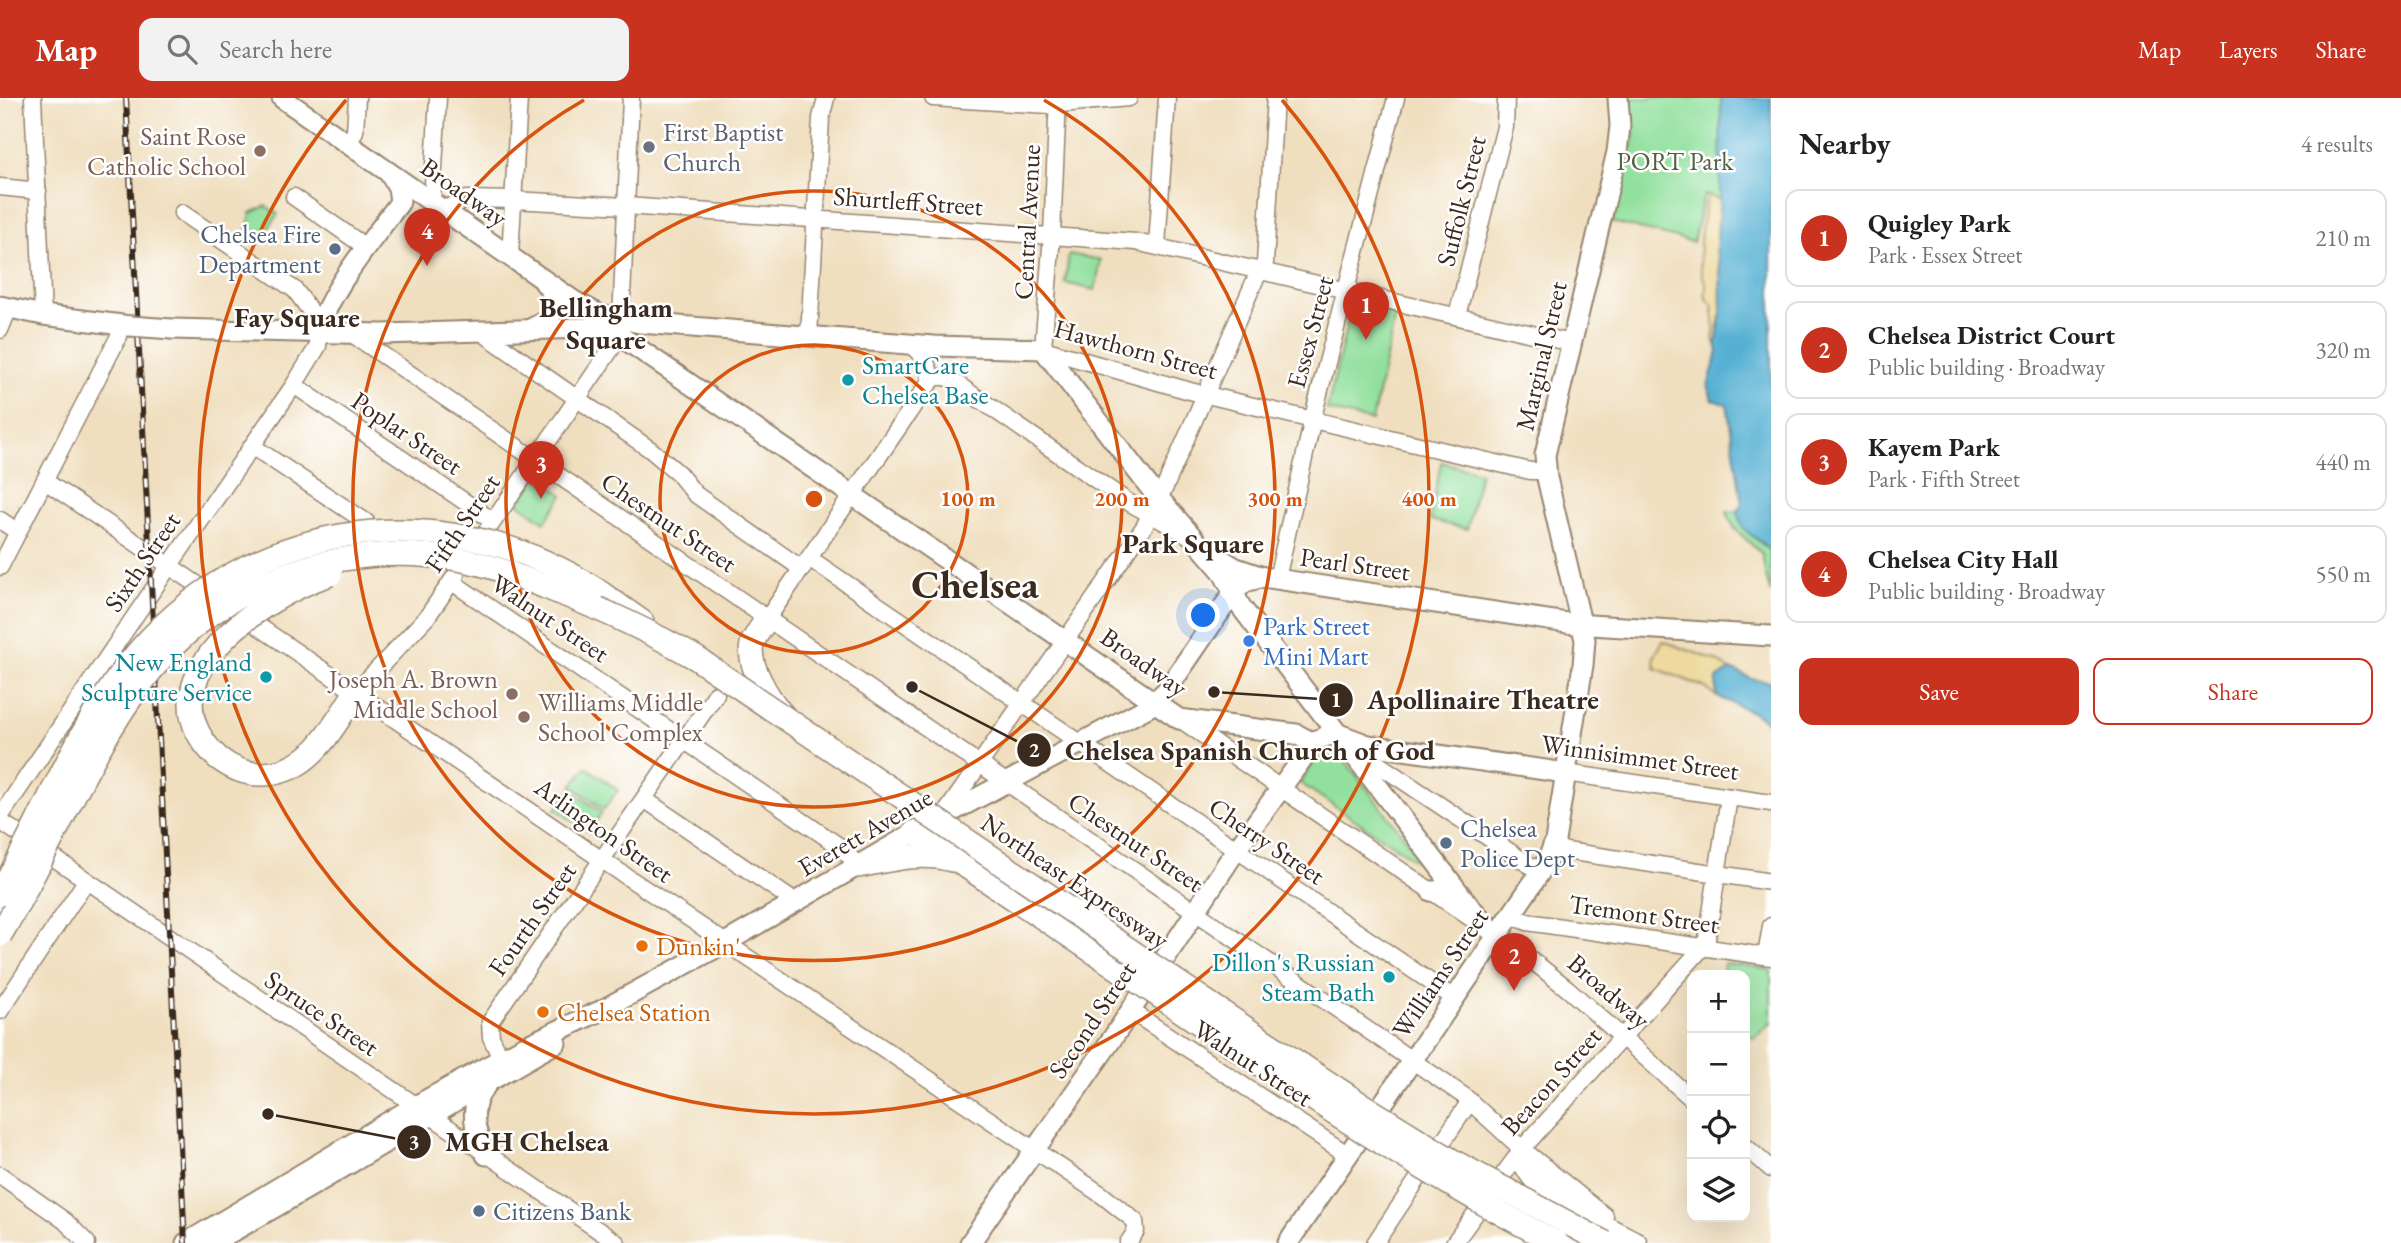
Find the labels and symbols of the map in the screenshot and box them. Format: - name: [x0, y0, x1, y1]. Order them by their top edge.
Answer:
- place label: First Baptist Church: [663, 115, 783, 179]
- place label: Saint Rose Catholic School: [87, 119, 246, 183]
- street label: Suffolk Street: [1428, 132, 1494, 270]
- marker: First Baptist Church: [641, 139, 657, 155]
- marker: Saint Rose Catholic School: [252, 143, 268, 159]
- street label: Central Avenue: [1006, 143, 1048, 301]
- park label: PORT Park: [1616, 144, 1734, 178]
- street label: Broadway: [414, 150, 515, 235]
- street label: Shurtleff Street: [832, 179, 984, 223]
- pin: 4: [404, 208, 450, 266]
- place label: Chelsea Fire Department: [199, 217, 321, 281]
- marker: Chelsea Fire Department: [327, 241, 343, 257]
- street label: Essex Street: [1279, 272, 1341, 392]
- street label: Marginal Street: [1507, 278, 1575, 434]
- pin: 1: [1343, 282, 1389, 340]
- district label: Bellingham Square: [539, 289, 673, 357]
- district label: Fay Square: [234, 299, 360, 335]
- street label: Hawthorn Street: [1051, 311, 1221, 387]
- place label: SmartCare Chelsea Base: [862, 348, 989, 412]
- marker: SmartCare Chelsea Base: [840, 372, 856, 388]
- street label: Poplar Street: [345, 383, 469, 483]
- pin: 3: [518, 441, 564, 499]
- street label: Chestnut Street: [595, 464, 743, 580]
- street label: Fifth Street: [417, 467, 507, 579]
- text: 100 m: [940, 485, 996, 512]
- text: 200 m: [1094, 485, 1150, 512]
- text: 300 m: [1247, 485, 1303, 512]
- text: 400 m: [1401, 485, 1457, 512]
- centre of rings: [802, 487, 826, 511]
- street label: Sixth Street: [96, 505, 188, 619]
- district label: Park Square: [1122, 525, 1264, 561]
- street label: Pearl Street: [1298, 539, 1412, 589]
- district label: Chelsea: [911, 558, 1039, 610]
- street label: Walnut Street: [484, 566, 616, 670]
- your location: [1186, 598, 1220, 632]
- place label: Park Street Mini Mart: [1263, 609, 1370, 673]
- street label: Broadway: [1094, 620, 1195, 705]
- marker: Park Street Mini Mart: [1241, 633, 1257, 649]
- place label: New England Sculpture Service: [81, 645, 253, 709]
- place label: Joseph A. Brown Middle School: [327, 662, 498, 726]
- marker: New England Sculpture Service: [258, 669, 274, 685]
- callout: Apollinaire Theatre: [1318, 675, 1613, 724]
- text: Apollinaire Theatre: [1366, 681, 1599, 717]
- place label: Williams Middle School Complex: [538, 685, 704, 749]
- marker: Joseph A. Brown Middle School: [504, 686, 520, 702]
- text: 1: [1330, 686, 1342, 713]
- marker: Williams Middle School Complex: [516, 709, 532, 725]
- callout: Chelsea Spanish Church of God: [1016, 726, 1449, 775]
- street label: Winnisimmet Street: [1539, 726, 1741, 788]
- text: Chelsea Spanish Church of God: [1065, 732, 1435, 768]
- text: 2: [1028, 736, 1040, 763]
- street label: Arlington Street: [527, 769, 680, 890]
- street label: Everett Avenue: [792, 780, 938, 884]
- street label: Chestnut Street: [1062, 784, 1210, 900]
- street label: Cherry Street: [1202, 790, 1332, 892]
- street label: Northeast Expressway: [974, 805, 1176, 957]
- place label: Chelsea Police Dept: [1460, 811, 1575, 875]
- marker: Chelsea Police Dept: [1438, 835, 1454, 851]
- street label: Fourth Street: [480, 855, 584, 983]
- street label: Tremont Street: [1567, 887, 1721, 941]
- street label: Williams Street: [1384, 901, 1496, 1045]
- place label: Dunkin': [656, 929, 741, 963]
- pin: 2: [1491, 933, 1537, 991]
- marker: Dunkin': [634, 938, 650, 954]
- place label: Dillon's Russian Steam Bath: [1212, 945, 1375, 1009]
- street label: Broadway: [1561, 946, 1658, 1037]
- street label: Second Street: [1040, 955, 1144, 1085]
- street label: Spruce Street: [258, 962, 386, 1064]
- marker: Dillon's Russian Steam Bath: [1381, 969, 1397, 985]
- place label: Chelsea Station: [557, 995, 711, 1029]
- marker: Chelsea Station: [535, 1004, 551, 1020]
- street label: Walnut Street: [1187, 1012, 1319, 1114]
- street label: Beacon Street: [1493, 1020, 1609, 1142]
- callout: MGH Chelsea: [396, 1117, 623, 1166]
- text: MGH Chelsea: [445, 1123, 610, 1159]
- text: 3: [408, 1128, 420, 1155]
- place label: Citizens Bank: [493, 1194, 632, 1228]
- marker: Citizens Bank: [471, 1203, 487, 1219]

